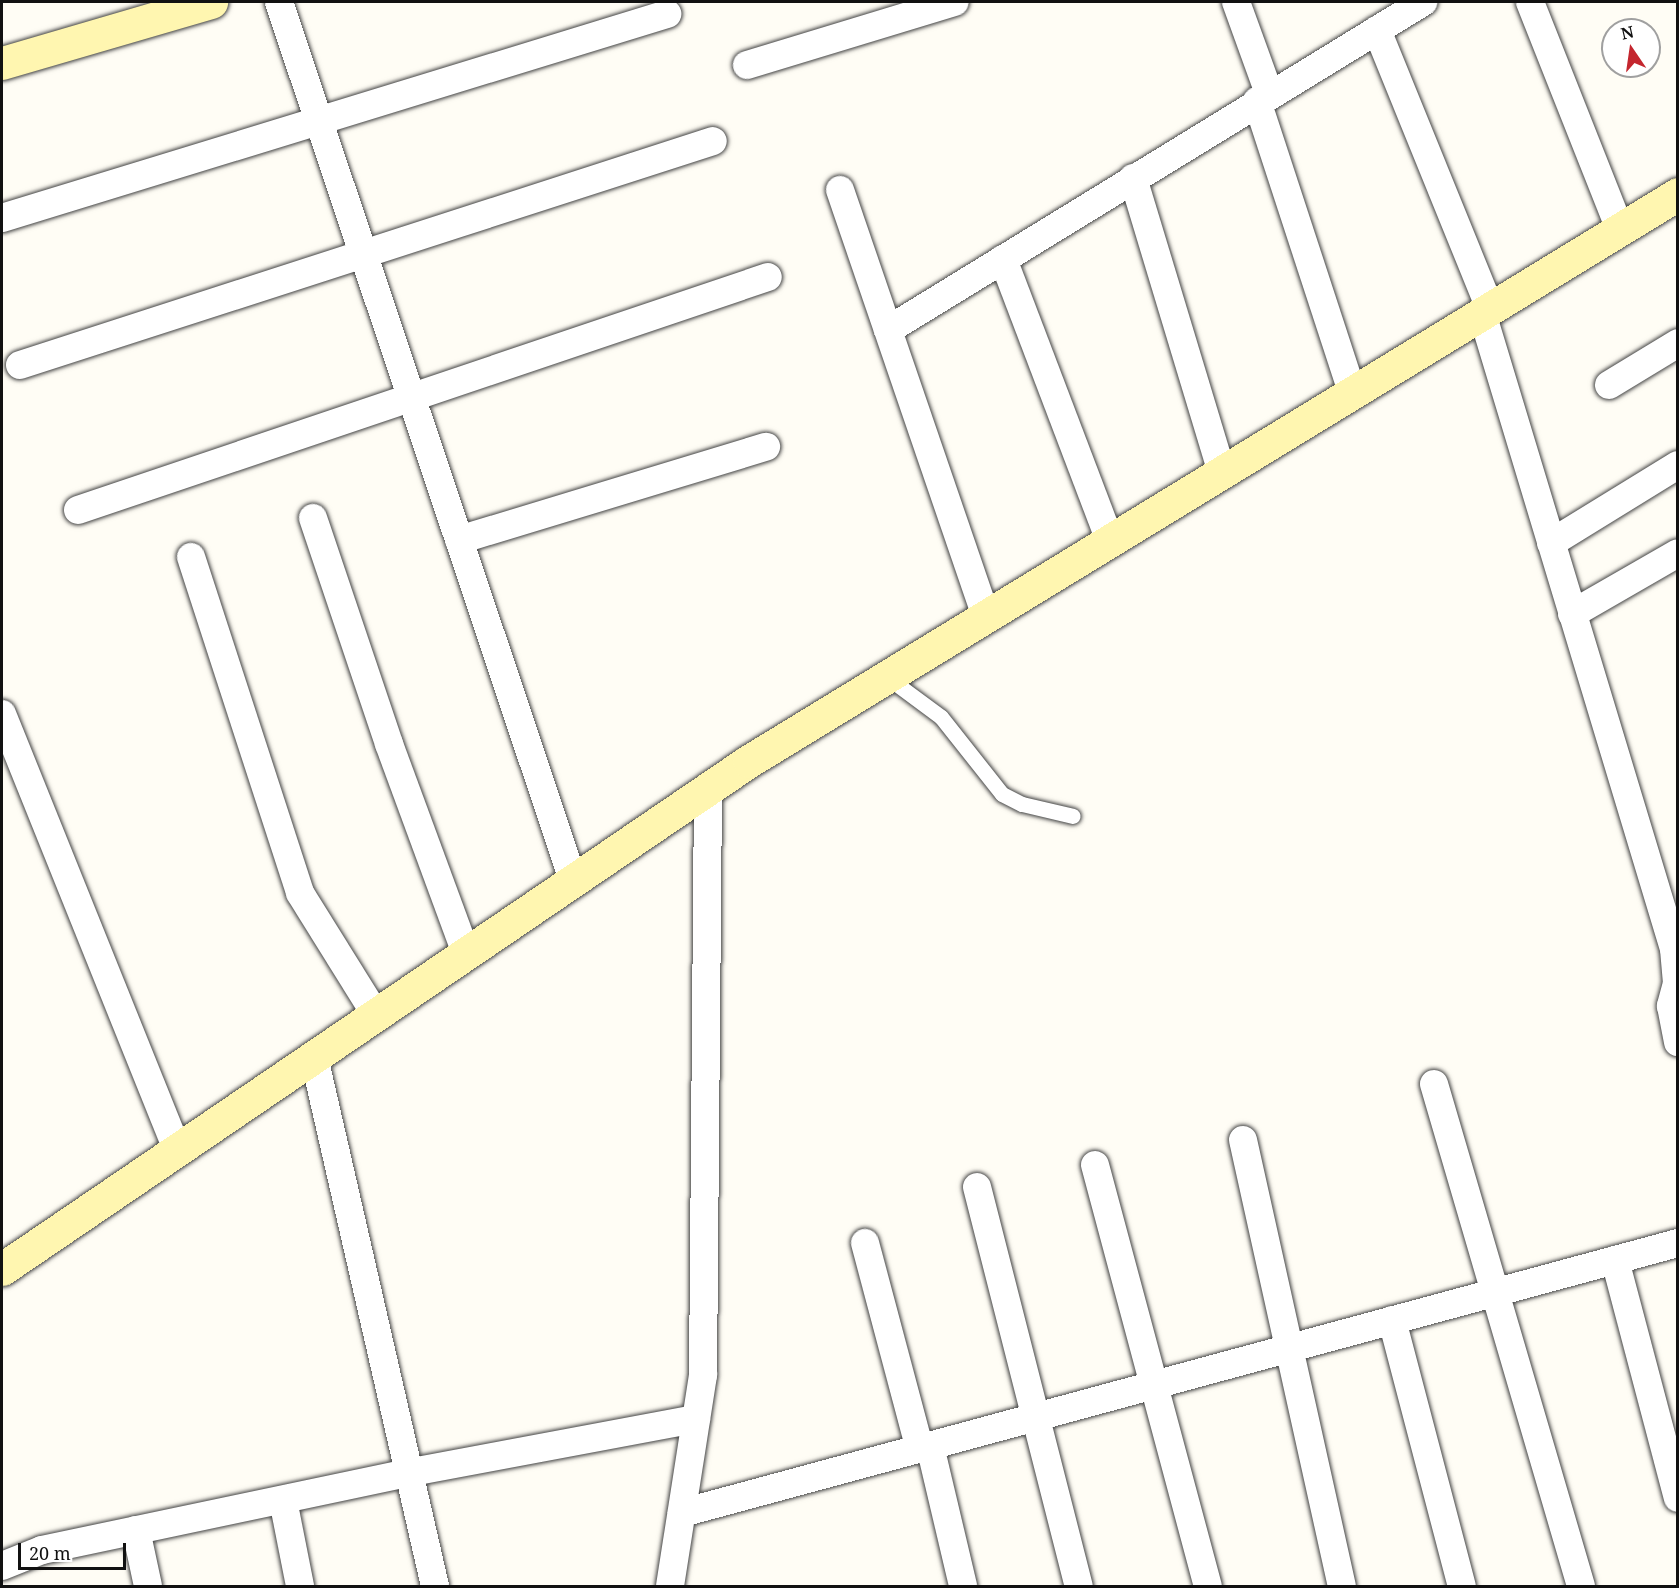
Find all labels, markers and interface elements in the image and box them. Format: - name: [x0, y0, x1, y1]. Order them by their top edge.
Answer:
- north arrow: [1601, 18, 1661, 78]
- text: N: [1619, 20, 1636, 45]
- scale bar: [21, 1531, 129, 1569]
- text: 20 m: [29, 1541, 71, 1565]

